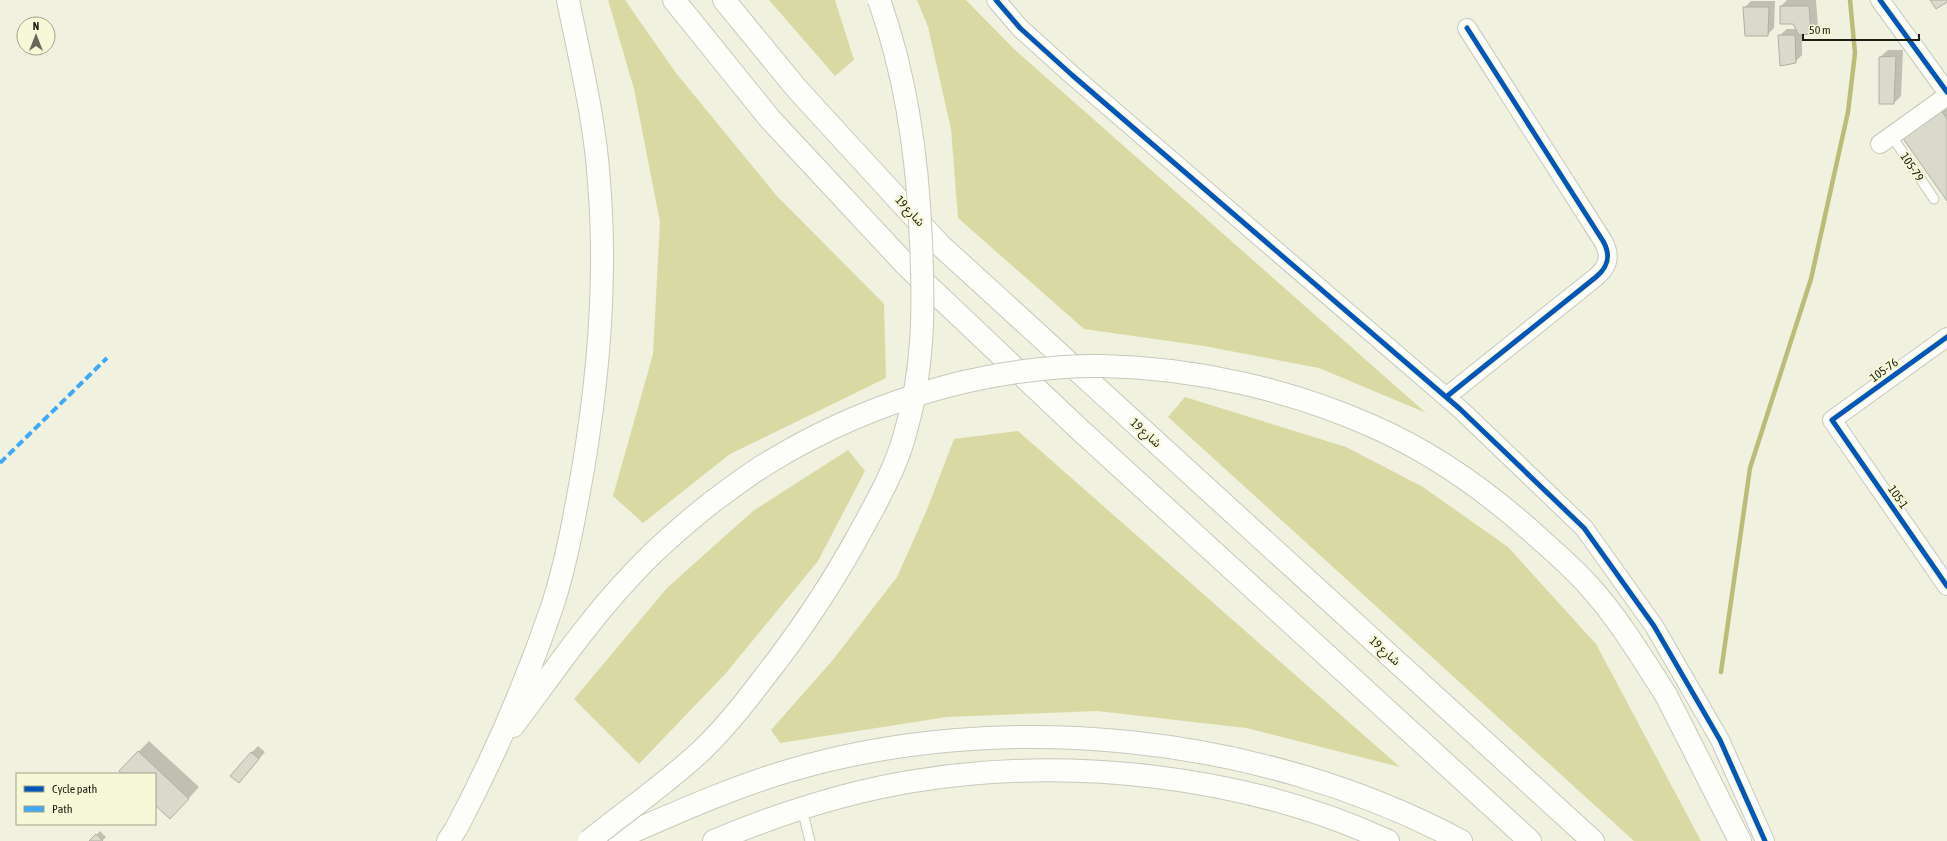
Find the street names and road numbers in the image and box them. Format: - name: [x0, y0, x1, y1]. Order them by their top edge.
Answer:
- street label: 105-79: [1897, 150, 1927, 184]
- street label: شارع 19: [891, 193, 928, 230]
- street label: 105-76: [1867, 355, 1901, 385]
- street label: شارع 19: [1126, 416, 1164, 452]
- street label: 105-1: [1885, 483, 1911, 512]
- street label: شارع 19: [1365, 634, 1403, 670]

